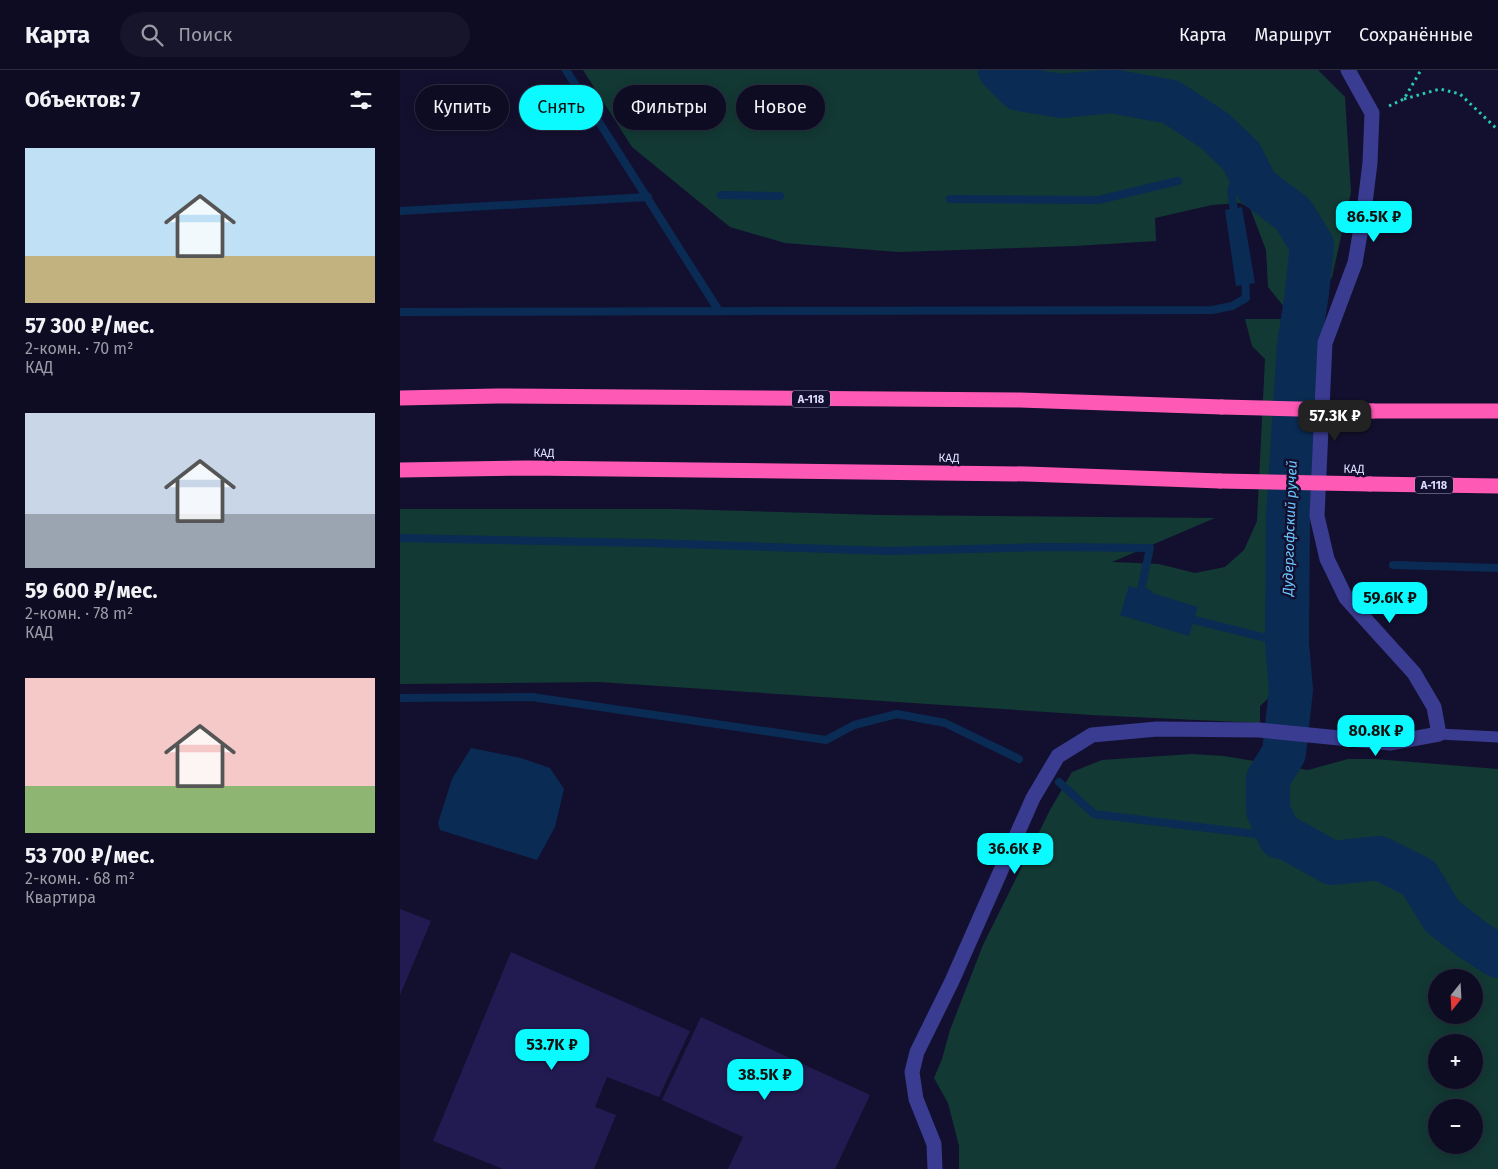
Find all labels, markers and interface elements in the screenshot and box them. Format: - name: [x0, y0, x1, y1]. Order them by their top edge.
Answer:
- search box: [120, 12, 470, 57]
- text: Карта: [25, 21, 90, 49]
- icon: search: [138, 21, 166, 49]
- text: Поиск: [178, 23, 232, 46]
- text: Карта: [1179, 24, 1227, 46]
- text: Маршрут: [1255, 24, 1331, 46]
- text: Сохранённые: [1359, 24, 1473, 46]
- chip: Купить: [415, 85, 509, 130]
- chip: Снять: [519, 85, 603, 130]
- chip: Фильтры: [613, 85, 726, 130]
- chip: Новое: [736, 85, 825, 130]
- icon: filters: [347, 86, 375, 114]
- text: Объектов: 7: [25, 87, 140, 113]
- icon: home: [155, 181, 245, 271]
- pin: 86.5K ₽: [1328, 200, 1420, 243]
- text: 86.5K ₽: [1347, 207, 1401, 226]
- text: 57 300 ₽/мес.: [25, 313, 154, 339]
- text: 2-комн. · 70 m²: [25, 339, 133, 358]
- text: КАД: [25, 358, 53, 377]
- road number: А-118: [792, 390, 830, 408]
- pin: 57.3K ₽: [1289, 400, 1381, 442]
- text: 57.3K ₽: [1309, 406, 1361, 425]
- icon: home: [155, 446, 245, 536]
- street label: КАД: [533, 446, 555, 460]
- street label: КАД: [938, 451, 960, 465]
- water label: Дудергофский ручей: [1279, 460, 1301, 597]
- street label: КАД: [1343, 462, 1365, 476]
- road number: А-118: [1415, 476, 1453, 494]
- text: 59 600 ₽/мес.: [25, 578, 157, 604]
- pin: 59.6K ₽: [1344, 582, 1436, 624]
- text: 59.6K ₽: [1363, 588, 1417, 607]
- text: 2-комн. · 78 m²: [25, 604, 133, 623]
- text: КАД: [25, 623, 53, 642]
- icon: home: [155, 711, 245, 801]
- pin: 80.8K ₽: [1330, 714, 1422, 757]
- text: 80.8K ₽: [1348, 721, 1404, 740]
- pin: 36.6K ₽: [969, 832, 1061, 875]
- text: 36.6K ₽: [988, 839, 1042, 858]
- text: 53 700 ₽/мес.: [25, 843, 155, 869]
- text: 2-комн. · 68 m²: [25, 869, 135, 888]
- text: Квартира: [25, 888, 96, 907]
- north arrow: [1428, 969, 1482, 1024]
- map controls: [1428, 969, 1483, 1154]
- pin: 53.7K ₽: [506, 1028, 598, 1071]
- button: +: [1428, 1034, 1483, 1089]
- text: 53.7K ₽: [526, 1035, 578, 1054]
- pin: 38.5K ₽: [719, 1058, 811, 1101]
- text: 38.5K ₽: [738, 1065, 792, 1084]
- button: −: [1428, 1099, 1483, 1154]

